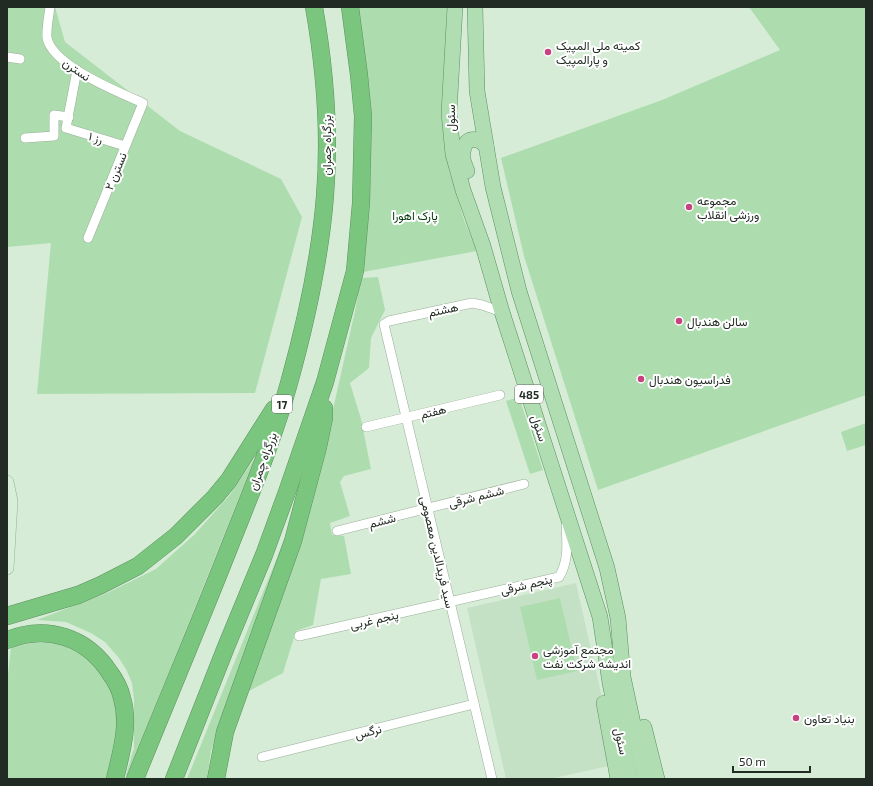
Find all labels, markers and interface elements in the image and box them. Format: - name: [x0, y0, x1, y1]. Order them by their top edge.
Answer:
- place label: کمیته ملی المپیک و پارالمپیک: [556, 38, 640, 68]
- marker: کمیته ملی المپیک و پارالمپیک: [543, 47, 553, 57]
- street label: نسترن: [59, 55, 93, 85]
- street label: سئول: [443, 105, 459, 131]
- street label: بزرگراه چمران: [319, 115, 335, 175]
- street label: رز ۱: [87, 128, 105, 148]
- street label: نسترن ۲: [101, 150, 131, 193]
- place label: مجموعه ورزشی انقلاب: [697, 193, 759, 223]
- marker: مجموعه ورزشی انقلاب: [684, 202, 694, 212]
- park label: پارک اهورا: [392, 208, 438, 224]
- street label: هشتم: [427, 299, 460, 321]
- place label: سالن هندبال: [687, 314, 748, 330]
- marker: سالن هندبال: [674, 316, 684, 326]
- place label: فدراسیون هندبال: [649, 372, 731, 388]
- marker: فدراسیون هندبال: [636, 374, 646, 384]
- road number: 485: [515, 385, 543, 403]
- road number: 17: [272, 395, 292, 413]
- street label: هفتم: [419, 401, 448, 423]
- street label: سئول: [527, 413, 551, 444]
- street label: بزرگراه چمران: [245, 430, 281, 493]
- street label: ششم شرقی: [447, 482, 506, 512]
- street label: سید فریدالدین معصومی: [416, 495, 458, 610]
- street label: ششم: [367, 510, 397, 532]
- street label: پنجم شرقی: [499, 571, 554, 599]
- street label: پنجم غربی: [348, 607, 400, 633]
- place label: مجتمع آموزشی اندیشه شرکت نفت: [543, 642, 631, 672]
- marker: مجتمع آموزشی اندیشه شرکت نفت: [530, 651, 540, 661]
- place label: بنیاد تعاون: [804, 711, 855, 727]
- marker: بنیاد تعاون: [791, 713, 801, 723]
- street label: نرگس: [353, 721, 383, 743]
- street label: سئول: [610, 726, 632, 756]
- scale bar: [733, 748, 810, 774]
- text: 50 m: [739, 754, 766, 768]

